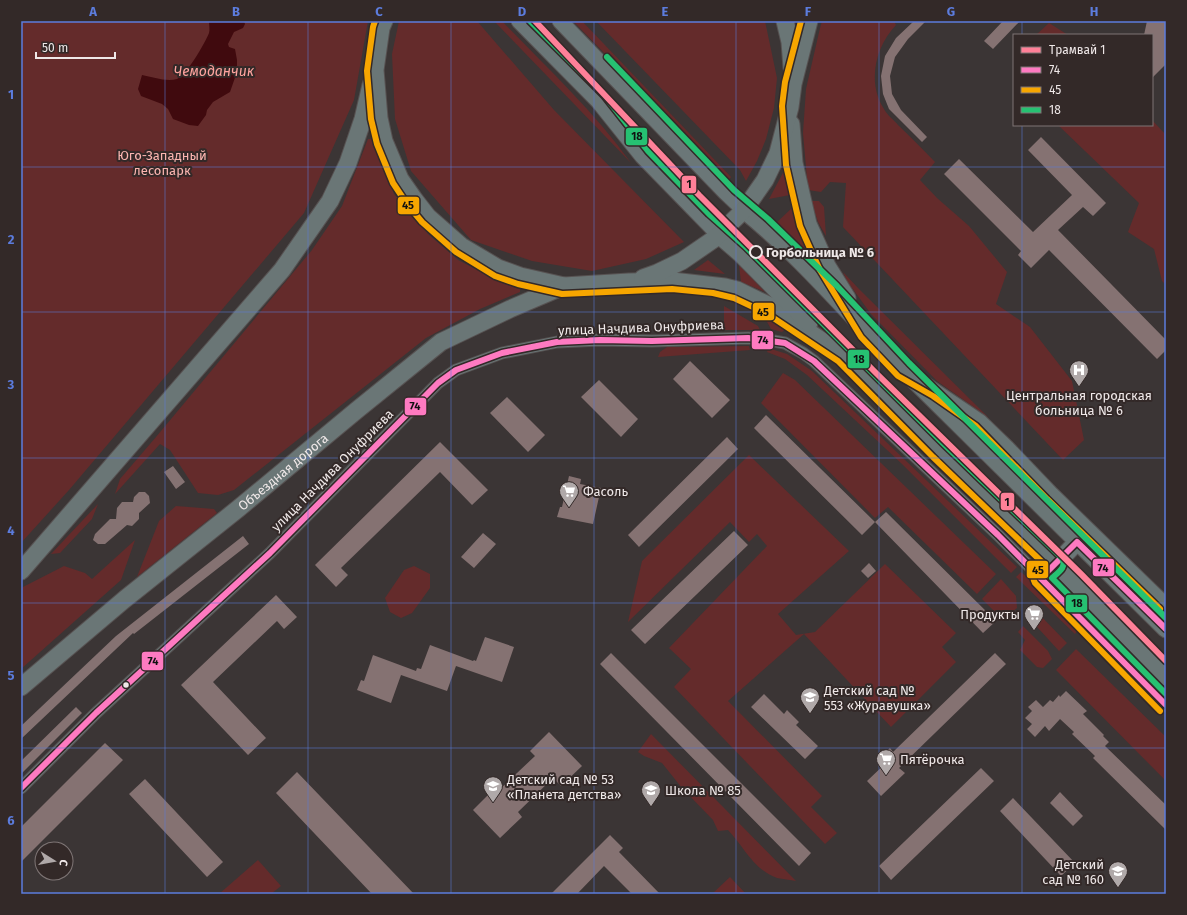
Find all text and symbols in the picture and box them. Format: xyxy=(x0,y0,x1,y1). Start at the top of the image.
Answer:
text: A xyxy=(88,4,97,19)
text: B xyxy=(232,4,240,19)
text: C xyxy=(375,4,383,19)
text: D xyxy=(518,4,527,19)
text: E xyxy=(662,4,669,19)
text: F xyxy=(805,4,812,19)
text: G xyxy=(947,4,955,19)
text: H xyxy=(1090,4,1098,19)
scale bar xyxy=(36,34,115,60)
legend xyxy=(1013,34,1153,126)
text: 50 m xyxy=(42,41,68,55)
text: Трамвай 1 xyxy=(1049,43,1106,57)
water label: Чемоданчик xyxy=(174,63,255,80)
text: 74 xyxy=(1049,63,1061,77)
text: 45 xyxy=(1049,83,1061,97)
text: 1 xyxy=(8,87,14,102)
text: 18 xyxy=(1049,103,1061,117)
line badge: 18 xyxy=(625,127,648,146)
text: 18 xyxy=(631,130,643,143)
park label: Юго-Западный лесопарк xyxy=(117,148,207,178)
line badge: 1 xyxy=(681,175,697,194)
text: 1 xyxy=(686,178,692,191)
line badge: 45 xyxy=(397,196,420,215)
text: 45 xyxy=(402,199,414,212)
text: 2 xyxy=(8,232,15,247)
marker: Горбольница № 6 xyxy=(749,245,763,259)
place label: Горбольница № 6 xyxy=(766,245,874,260)
line badge: 45 xyxy=(752,302,775,321)
text: 45 xyxy=(757,306,769,319)
street label: улица Начдива Онуфриева xyxy=(558,317,724,338)
line badge: 74 xyxy=(751,330,774,350)
text: 74 xyxy=(758,334,768,347)
line badge: 18 xyxy=(847,349,870,369)
text: 18 xyxy=(853,353,865,366)
hospital icon: Центральная городская больница № 6 xyxy=(1068,359,1090,387)
text: 3 xyxy=(7,377,15,392)
place label: Центральная городская больница № 6 xyxy=(1006,388,1152,418)
line badge: 74 xyxy=(404,397,427,416)
text: 74 xyxy=(410,400,420,413)
street label: улица Начдива Онуфриева xyxy=(268,406,396,534)
street label: Объездная дорога xyxy=(235,430,331,514)
supermarket icon: Фасоль xyxy=(558,480,580,508)
place label: Фасоль xyxy=(583,484,629,499)
line badge: 1 xyxy=(1000,492,1015,511)
text: 1 xyxy=(1004,496,1010,509)
text: 4 xyxy=(7,523,15,538)
line badge: 74 xyxy=(1092,558,1115,577)
line badge: 45 xyxy=(1026,560,1049,579)
text: 74 xyxy=(1098,562,1108,575)
text: 45 xyxy=(1032,564,1044,577)
line badge: 18 xyxy=(1065,594,1088,613)
text: 18 xyxy=(1071,597,1083,610)
supermarket icon: Продукты xyxy=(1023,603,1045,631)
place label: Продукты xyxy=(960,607,1020,622)
line badge: 74 xyxy=(141,651,164,671)
text: 74 xyxy=(148,655,158,668)
text: 5 xyxy=(8,668,15,683)
unlabelled marker xyxy=(121,680,131,690)
place label: Детский сад № 553 «Журавушка» xyxy=(823,683,931,713)
school or university icon: Детский сад № 553 «Журавушка» xyxy=(799,686,821,714)
supermarket icon: Пятёрочка xyxy=(875,748,897,776)
place label: Пятёрочка xyxy=(900,752,965,767)
place label: Детский сад № 53 «Планета детства» xyxy=(506,772,621,802)
school or university icon: Детский сад № 53 «Планета детства» xyxy=(482,775,504,803)
school or university icon: Школа № 85 xyxy=(640,779,662,807)
place label: Школа № 85 xyxy=(665,783,741,798)
text: 6 xyxy=(7,813,15,828)
north arrow xyxy=(34,841,74,881)
place label: Детский сад № 160 xyxy=(1042,857,1104,887)
text: С xyxy=(56,858,70,868)
school or university icon: Детский сад № 160 xyxy=(1107,860,1129,888)

